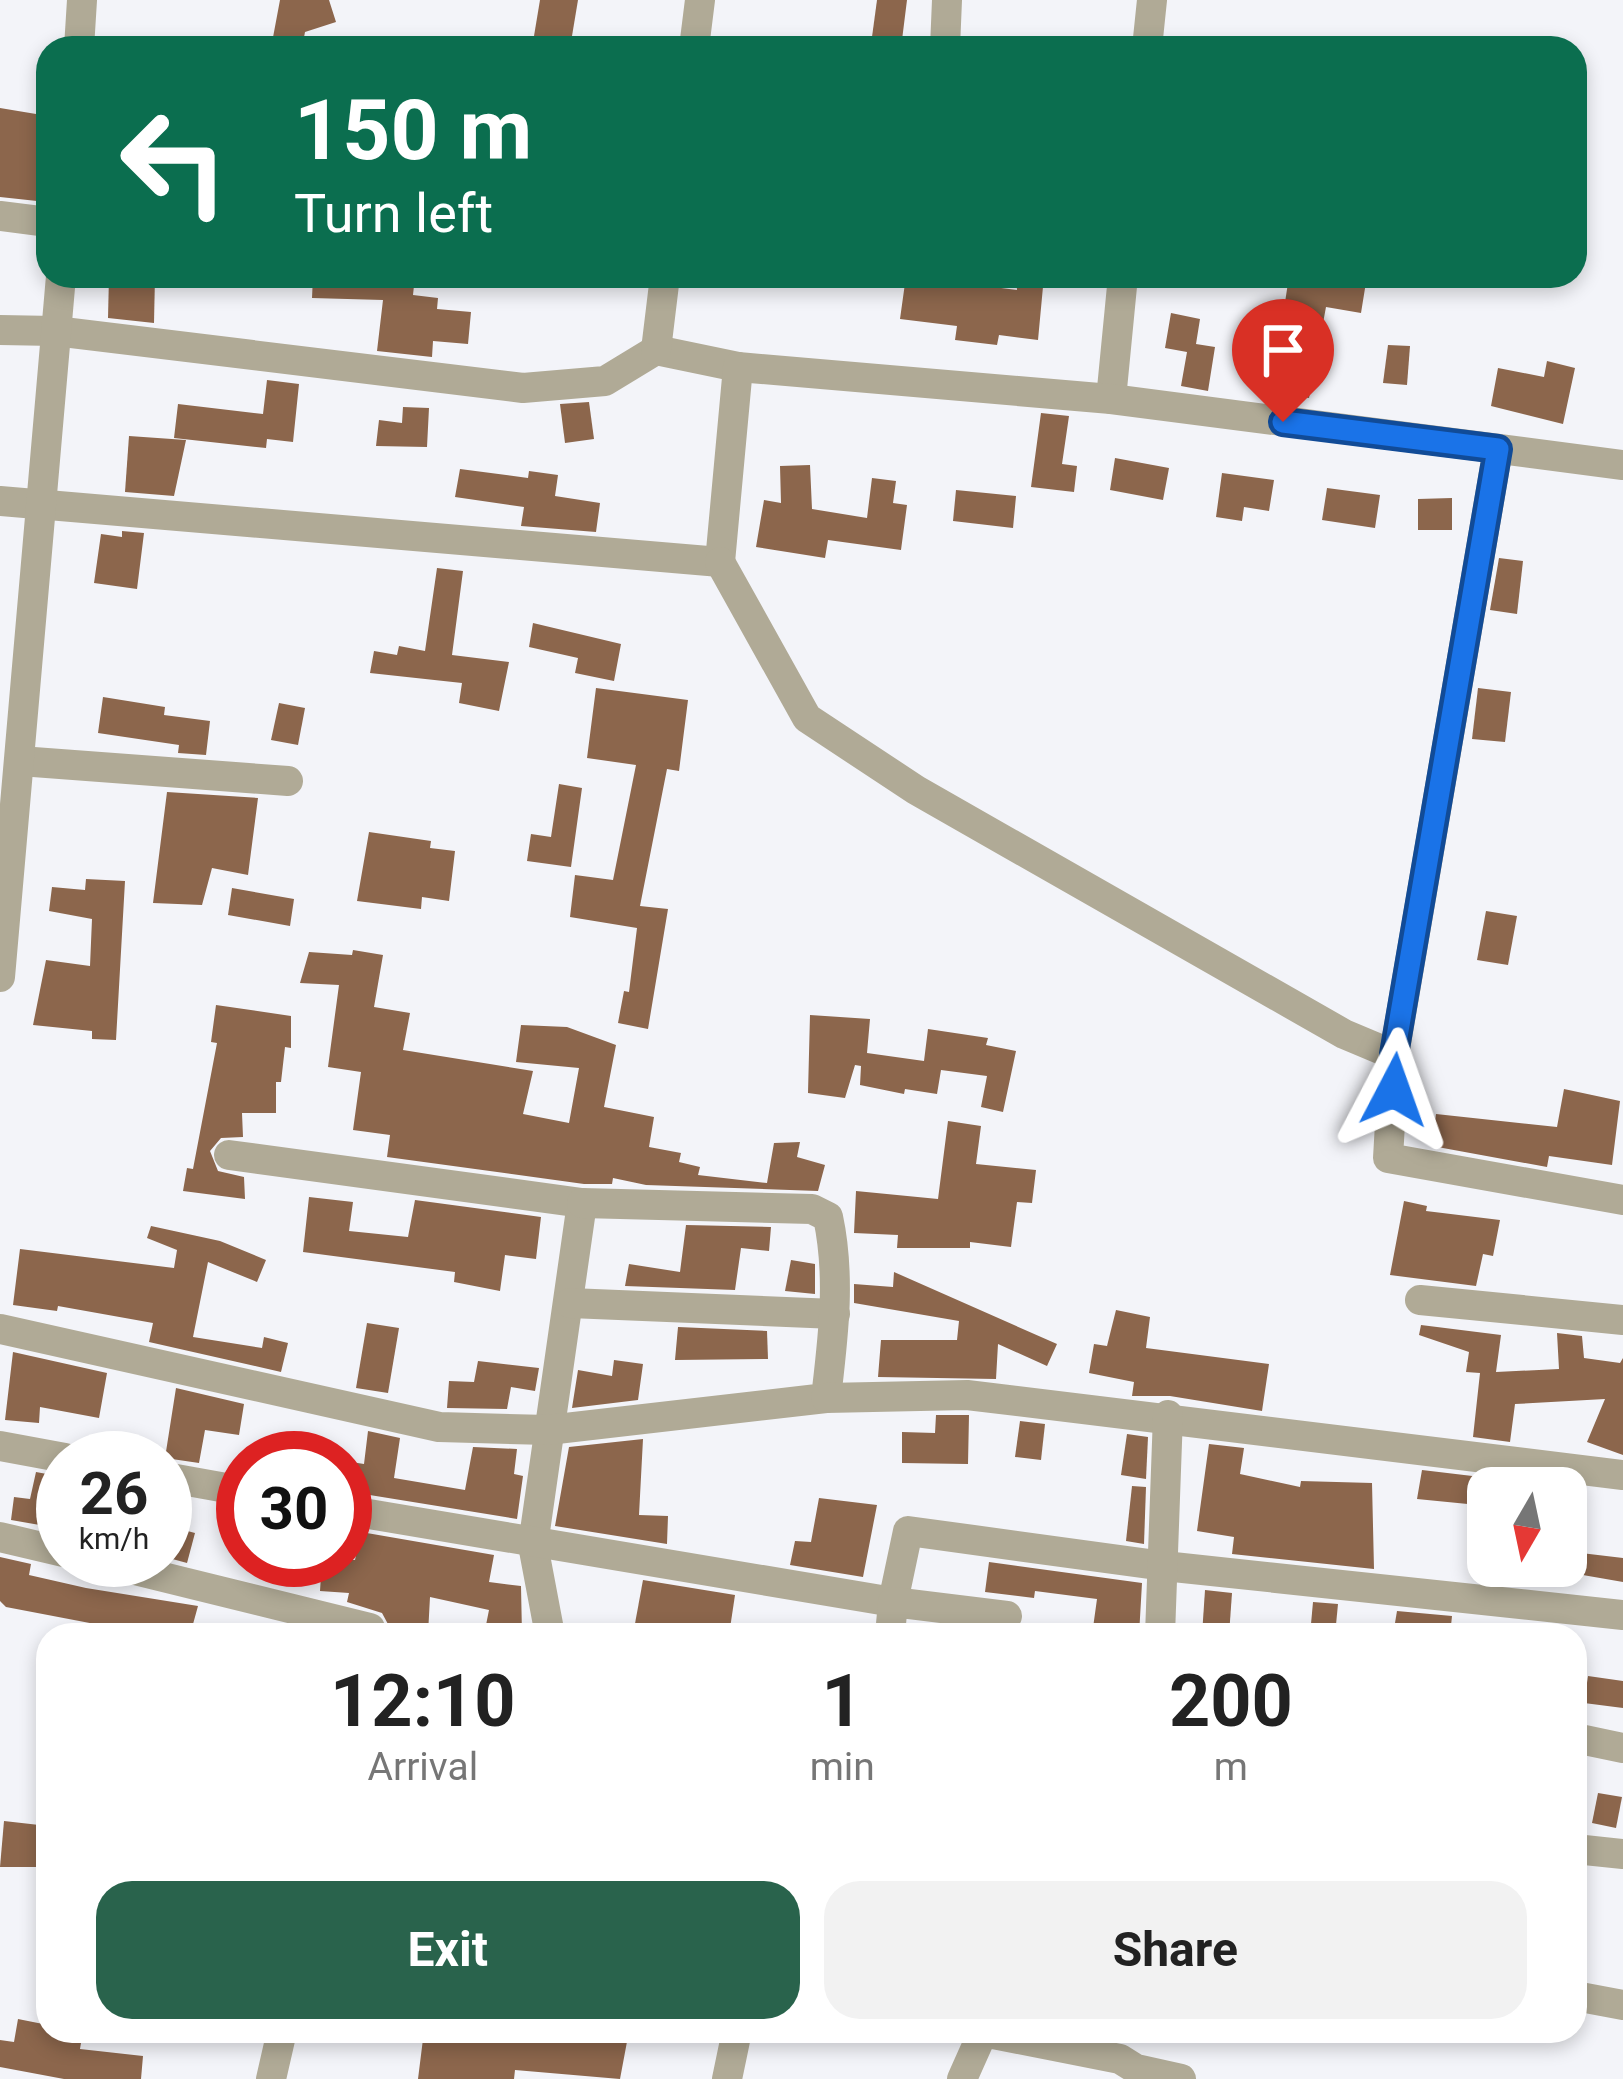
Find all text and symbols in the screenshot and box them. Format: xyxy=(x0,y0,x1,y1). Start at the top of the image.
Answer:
text: 150 m xyxy=(294,81,532,180)
icon: left xyxy=(96,84,252,240)
text: Turn left xyxy=(294,182,493,245)
pin xyxy=(1232,299,1334,422)
icon: arrive xyxy=(1250,317,1316,383)
position arrow xyxy=(1331,1027,1457,1153)
speed limit sign: 30 xyxy=(216,1431,372,1587)
text: 26 xyxy=(80,1458,148,1529)
north arrow xyxy=(1467,1467,1587,1587)
map controls xyxy=(1467,1467,1587,1587)
text: km/h xyxy=(79,1521,149,1556)
text: 12:10 xyxy=(330,1659,516,1744)
text: 1 xyxy=(822,1659,863,1744)
text: 200 xyxy=(1169,1659,1293,1744)
text: Arrival xyxy=(367,1744,478,1790)
text: min xyxy=(810,1744,875,1790)
text: m xyxy=(1214,1744,1248,1790)
button: Exit xyxy=(96,1881,800,2019)
button: Share xyxy=(824,1881,1527,2019)

